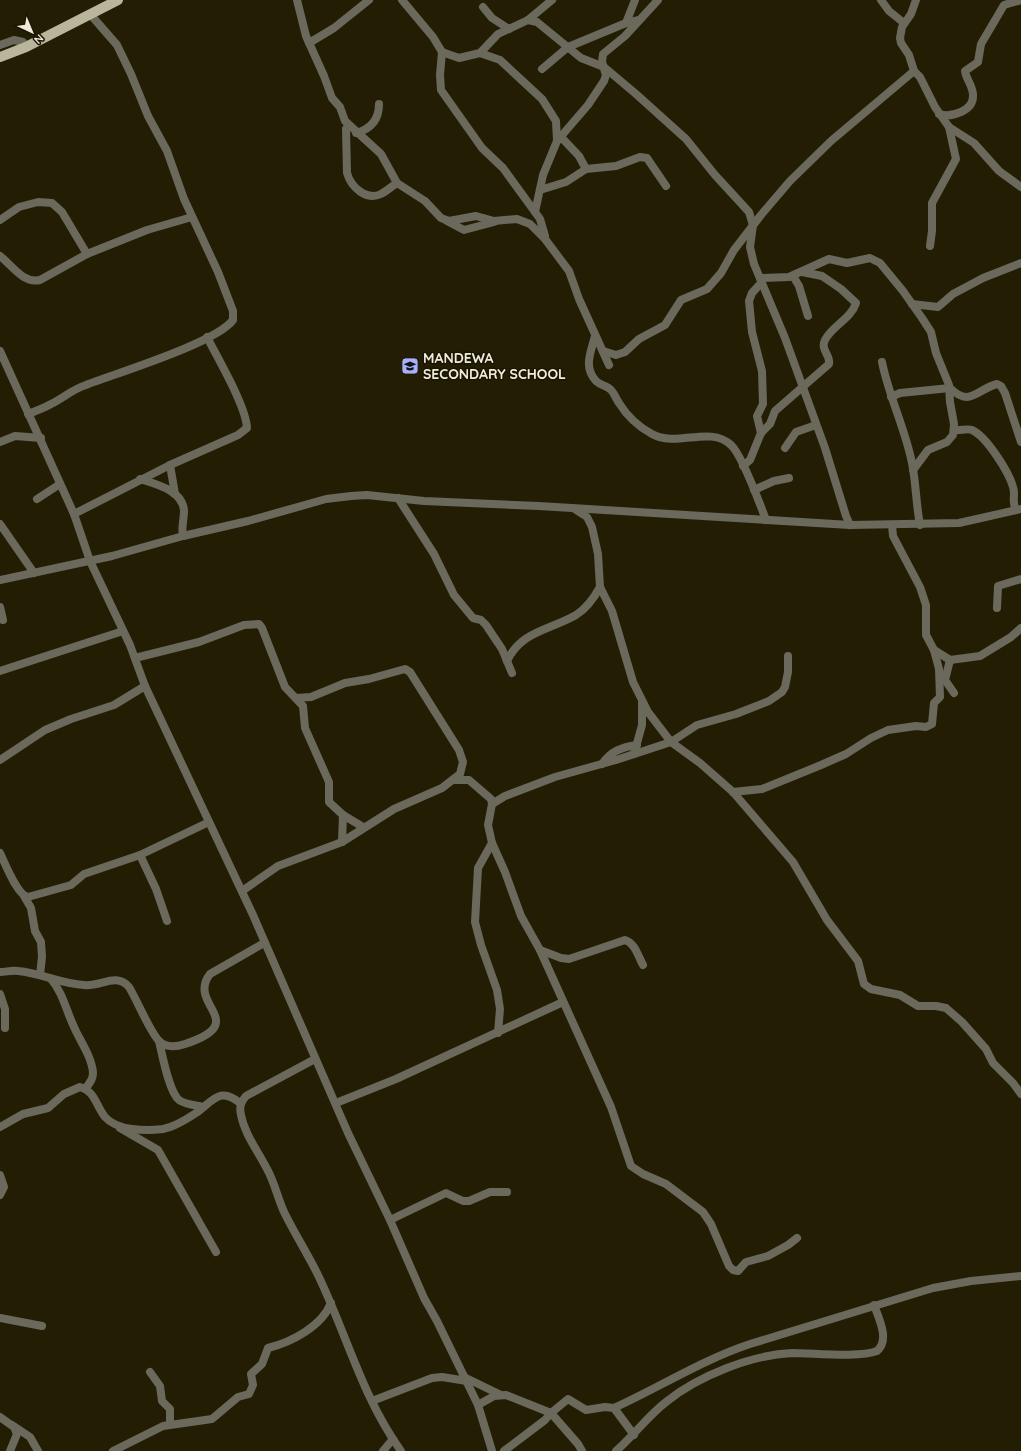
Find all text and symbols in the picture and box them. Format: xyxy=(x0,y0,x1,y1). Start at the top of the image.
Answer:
north arrow xyxy=(12,12,52,52)
text: N xyxy=(31,31,47,47)
place label: MANDEWA SECONDARY SCHOOL xyxy=(423,349,566,383)
school or university icon: MANDEWA SECONDARY SCHOOL xyxy=(400,356,420,376)

